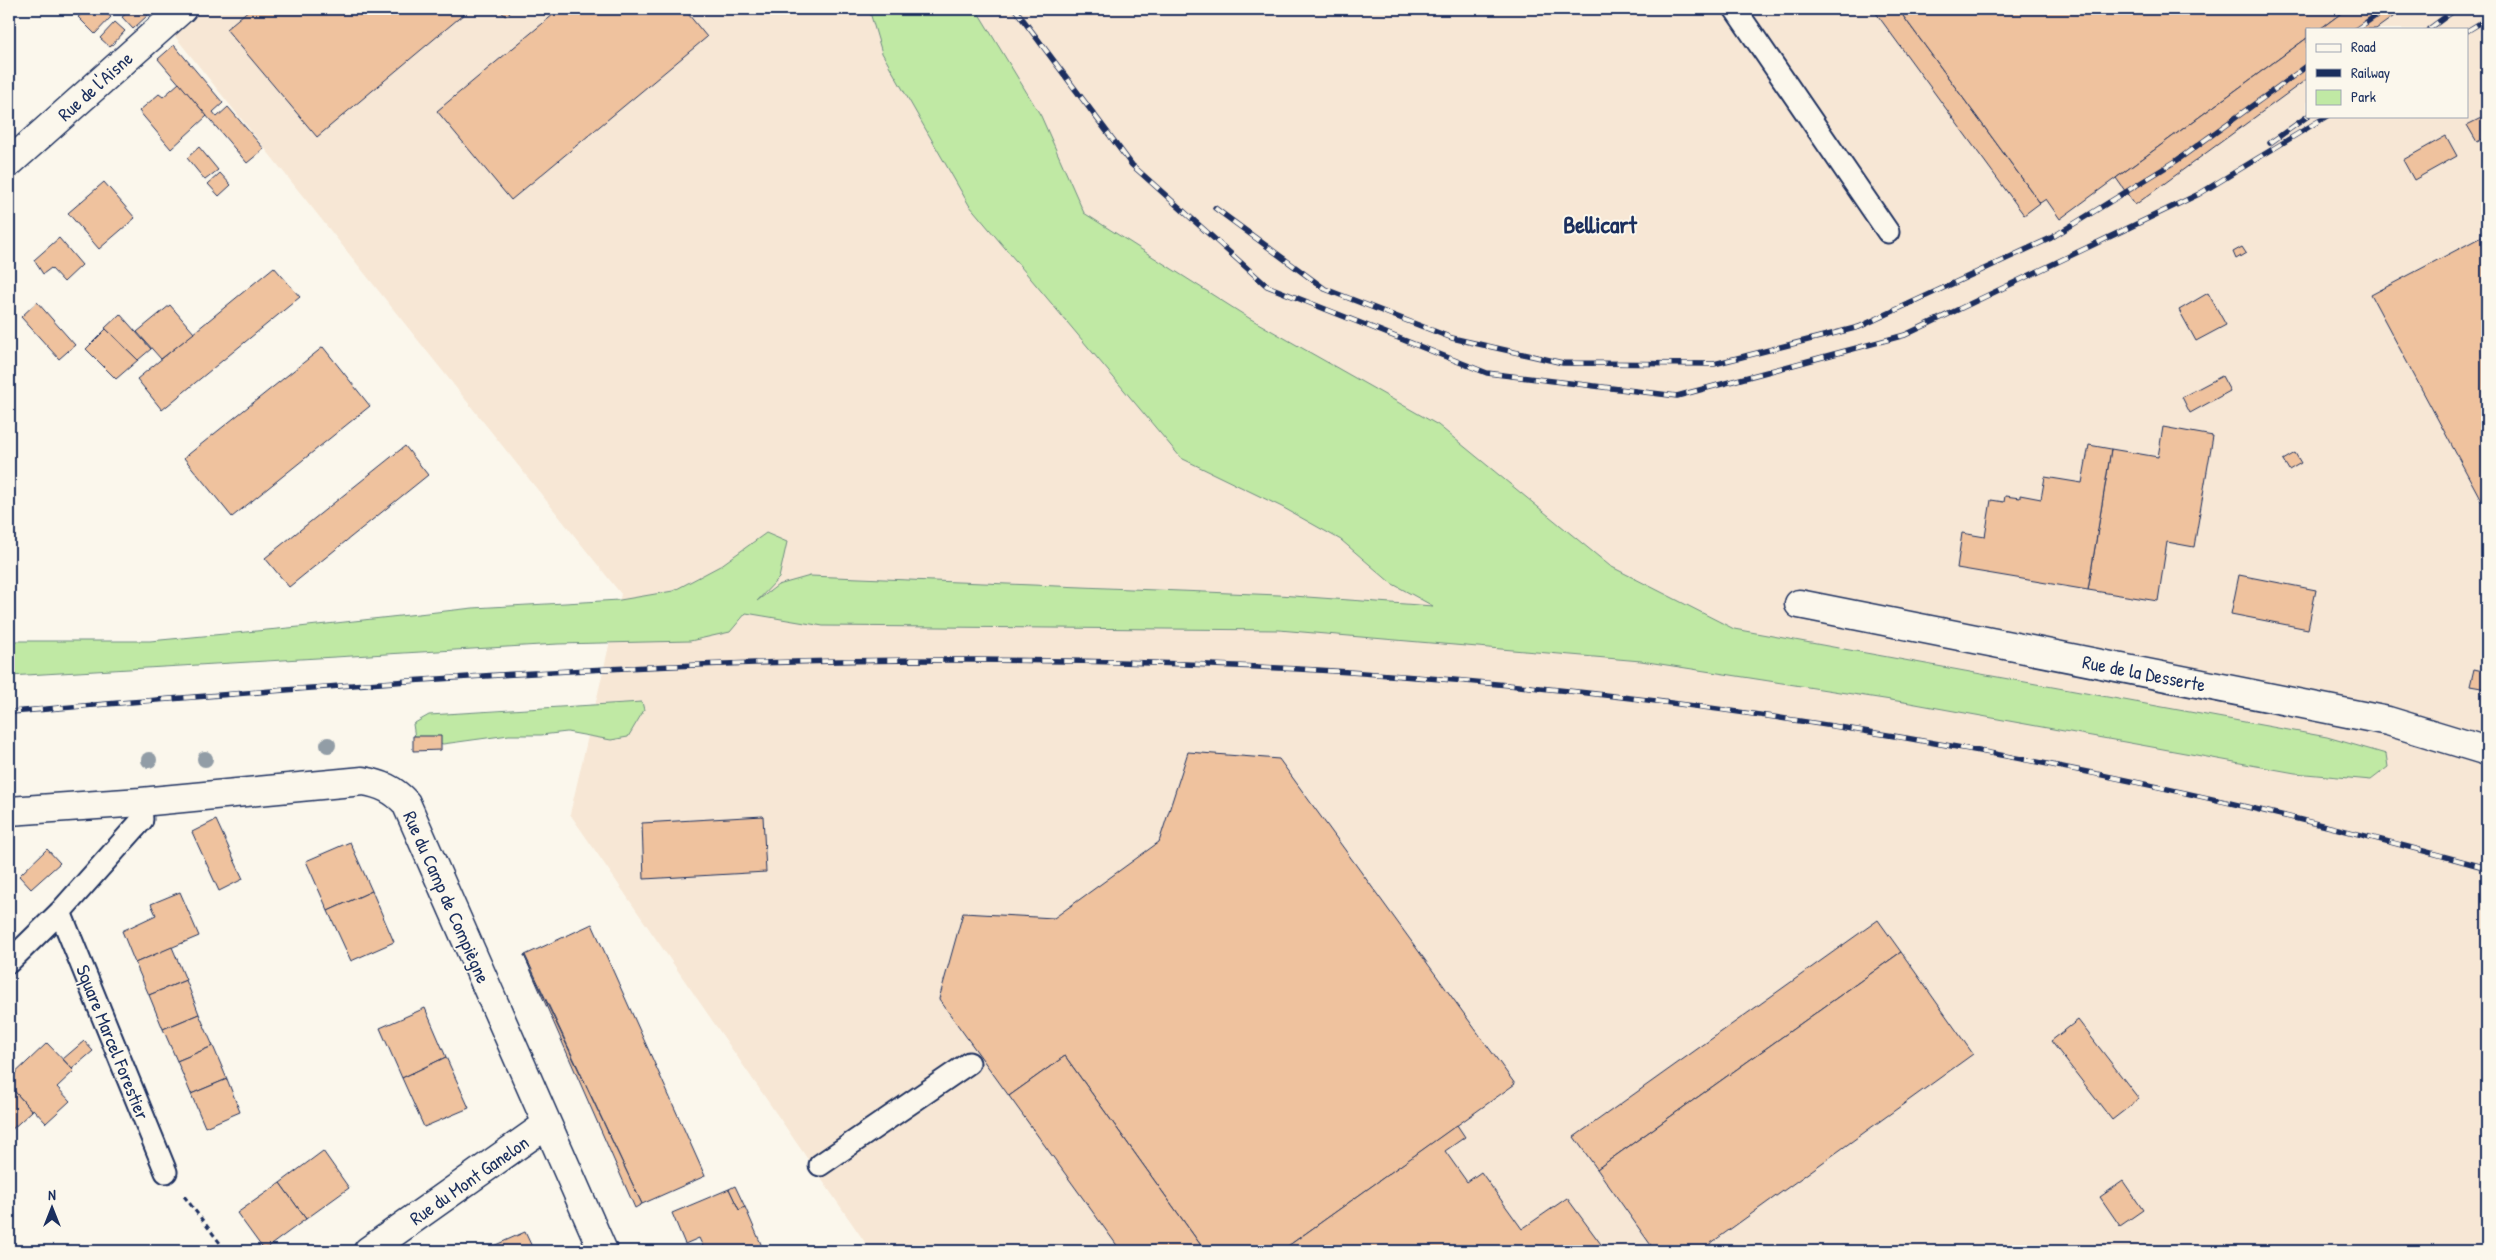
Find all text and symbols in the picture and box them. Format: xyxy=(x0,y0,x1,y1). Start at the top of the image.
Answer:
legend xyxy=(2306,28,2468,118)
text: Road xyxy=(2351,36,2376,57)
street label: Rue de l'Aisne xyxy=(52,45,138,127)
text: Railway xyxy=(2351,62,2390,83)
text: Park xyxy=(2351,86,2376,107)
district label: Bellicart xyxy=(1563,208,1638,240)
street label: Rue de la Desserte xyxy=(2080,648,2208,698)
street label: Rue du Camp de Compiègne xyxy=(397,807,497,988)
street label: Square Marcel Forestier xyxy=(70,961,156,1124)
street label: Rue du Mont Ganelon xyxy=(404,1129,534,1231)
north arrow xyxy=(28,1182,78,1232)
text: N xyxy=(48,1185,56,1204)

